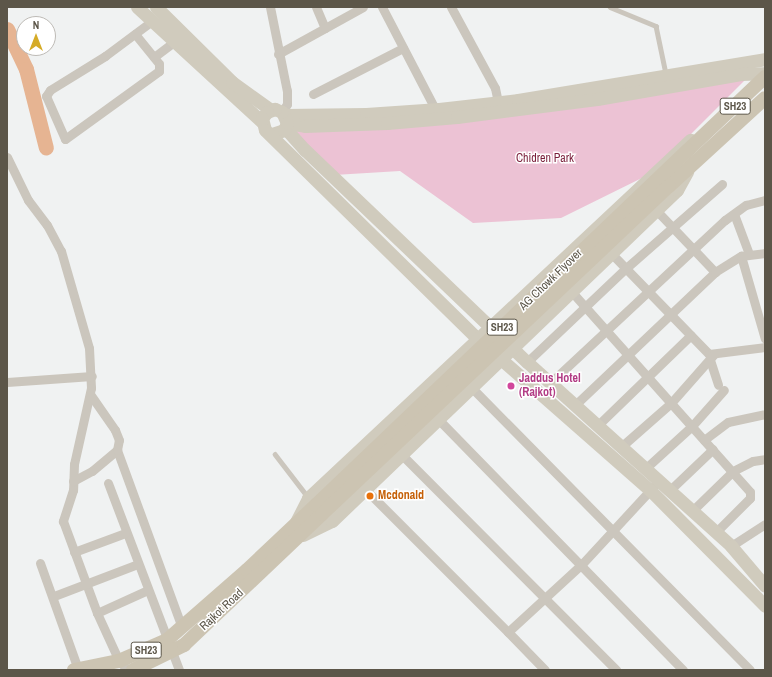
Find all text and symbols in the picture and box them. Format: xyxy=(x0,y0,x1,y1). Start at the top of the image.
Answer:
north arrow xyxy=(16,16,56,56)
text: N xyxy=(33,18,39,32)
road number: SH23 xyxy=(719,97,751,115)
park label: Chidren Park xyxy=(516,152,574,166)
street label: AG Chowk Flyover xyxy=(516,246,586,314)
road number: SH23 xyxy=(486,318,518,336)
place label: Jaddus Hotel (Rajkot) xyxy=(519,372,581,400)
marker: Jaddus Hotel (Rajkot) xyxy=(506,381,516,391)
place label: Mcdonald xyxy=(378,489,424,503)
marker: Mcdonald xyxy=(365,491,375,501)
street label: Rajkot Road xyxy=(197,586,247,634)
road number: SH23 xyxy=(130,641,162,659)

